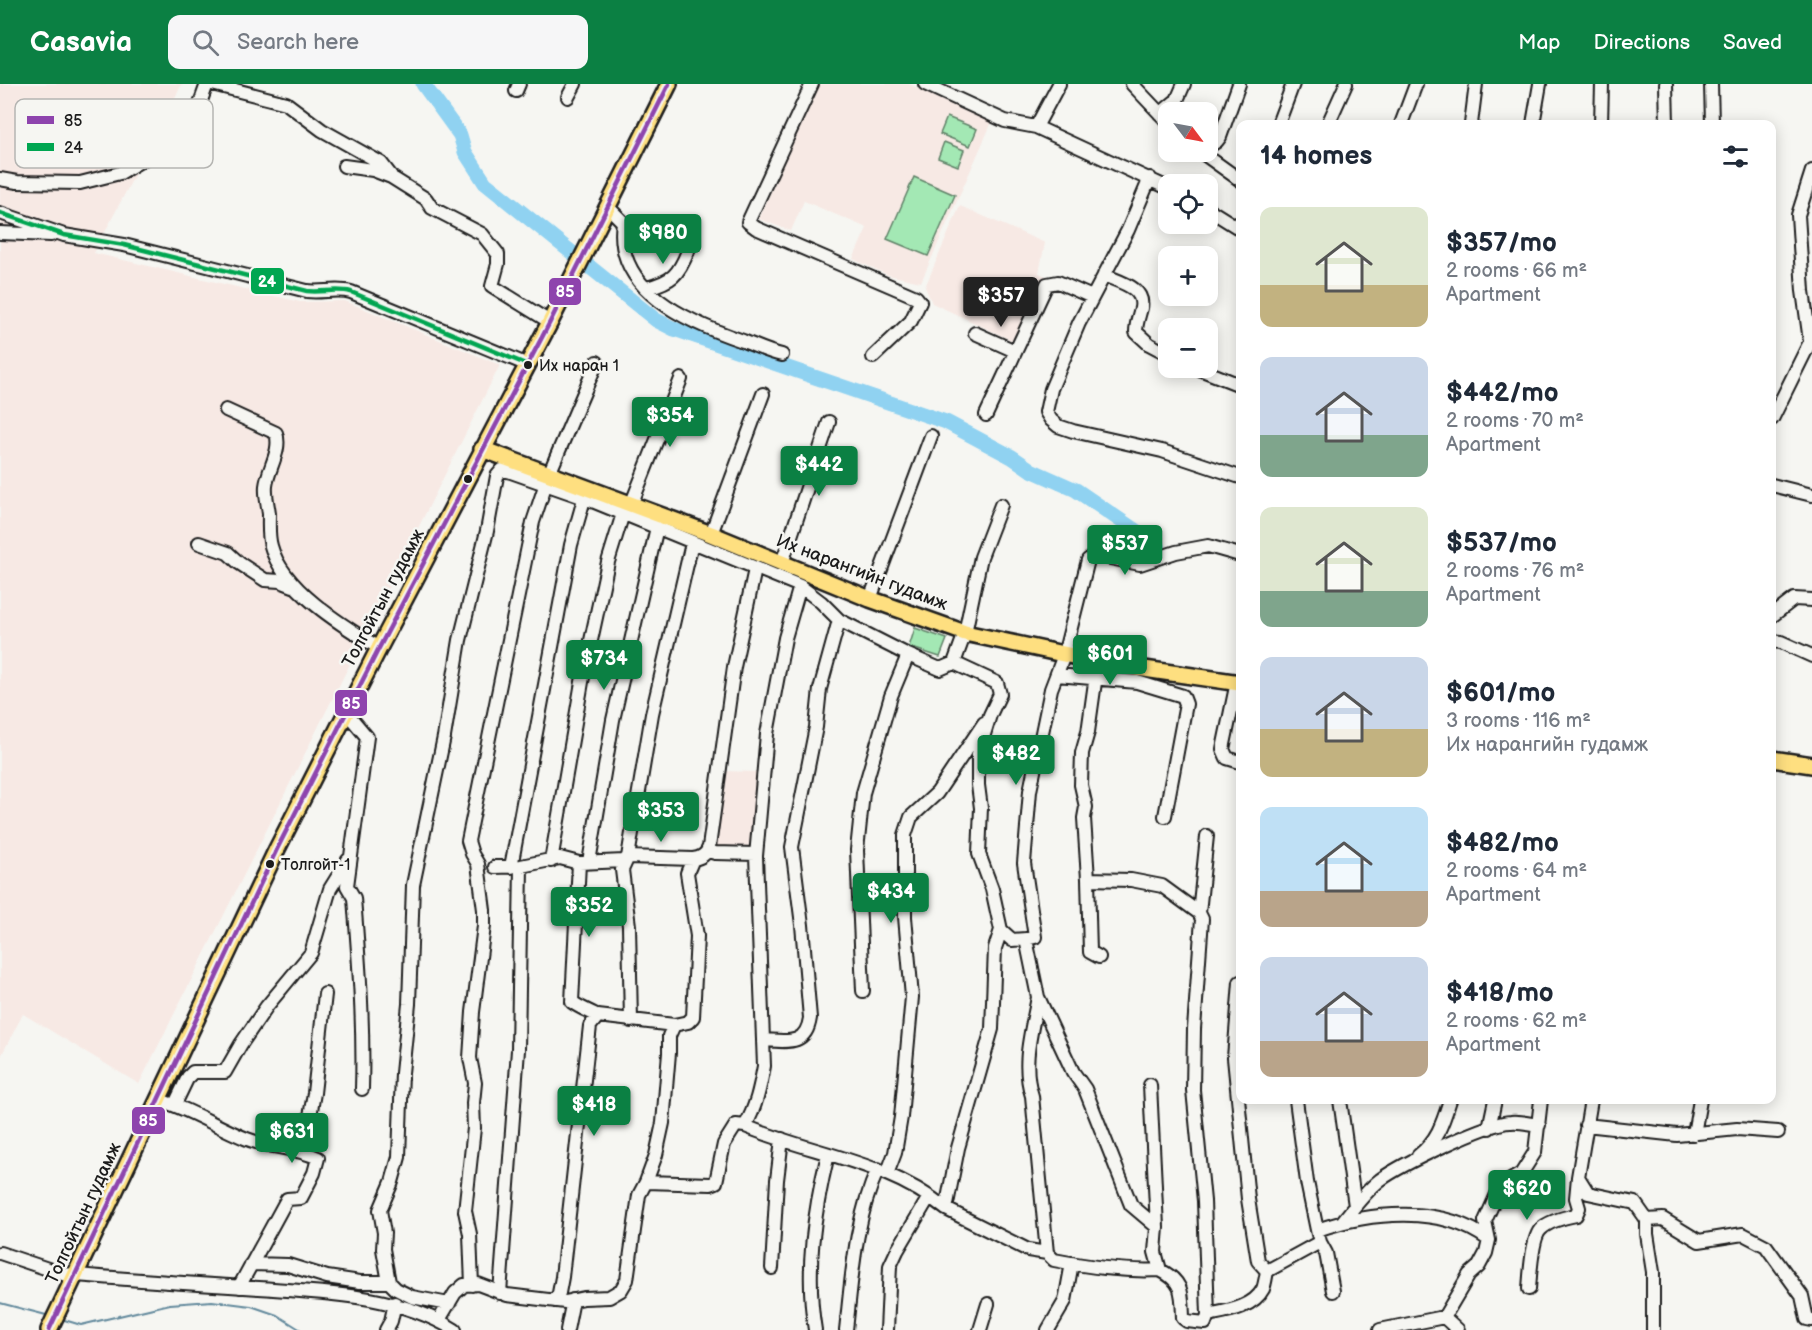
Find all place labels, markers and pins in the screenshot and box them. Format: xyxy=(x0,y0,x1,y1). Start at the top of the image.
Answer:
pin: $980 xyxy=(627,214,699,265)
pin: $357 xyxy=(965,277,1037,328)
place label: Их наран 1 xyxy=(539,357,619,376)
marker: Их наран 1 xyxy=(522,359,534,371)
pin: $354 xyxy=(634,397,706,448)
pin: $442 xyxy=(783,446,855,497)
unlabelled marker xyxy=(462,473,474,485)
pin: $537 xyxy=(1089,525,1161,576)
pin: $601 xyxy=(1074,635,1146,686)
pin: $734 xyxy=(568,640,640,691)
pin: $482 xyxy=(980,735,1052,786)
pin: $353 xyxy=(625,792,697,843)
place label: Толгойт-1 xyxy=(281,856,350,875)
marker: Толгойт-1 xyxy=(264,858,276,870)
pin: $434 xyxy=(855,873,927,924)
pin: $352 xyxy=(553,887,625,938)
pin: $418 xyxy=(558,1086,630,1137)
pin: $631 xyxy=(256,1113,328,1164)
pin: $620 xyxy=(1491,1170,1563,1221)

